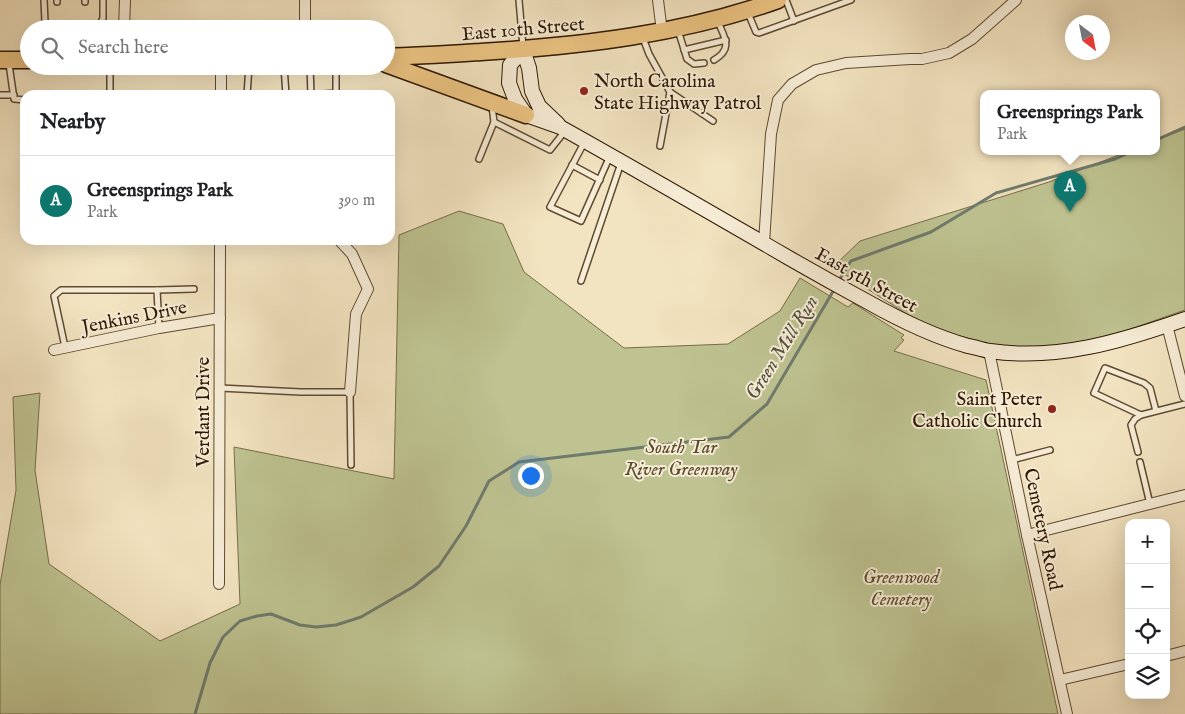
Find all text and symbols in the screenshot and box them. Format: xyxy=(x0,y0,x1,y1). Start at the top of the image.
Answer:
street label: East 10th Street xyxy=(461,13,586,47)
north arrow xyxy=(1065,15,1110,60)
search box xyxy=(20,20,395,75)
icon: search xyxy=(38,34,66,62)
text: Search here xyxy=(78,36,169,60)
place label: North Carolina State Highway Patrol xyxy=(594,70,762,116)
marker: North Carolina State Highway Patrol xyxy=(578,85,590,97)
popup xyxy=(980,90,1160,155)
text: Greensprings Park xyxy=(997,101,1143,125)
text: Nearby xyxy=(40,109,105,136)
text: Park xyxy=(997,125,1027,145)
pin: A xyxy=(1054,171,1086,212)
text: Greensprings Park xyxy=(87,179,233,203)
text: A xyxy=(51,191,61,211)
text: 390 m xyxy=(338,191,375,211)
text: Park xyxy=(87,203,117,223)
street label: East 5th Street xyxy=(811,243,922,319)
water label: Green Mill Run xyxy=(740,291,824,405)
street label: Jenkins Drive xyxy=(78,296,189,340)
street label: Verdant Drive xyxy=(192,356,216,468)
place label: Saint Peter Catholic Church xyxy=(912,388,1042,434)
marker: Saint Peter Catholic Church xyxy=(1046,403,1058,415)
park label: South Tar River Greenway xyxy=(625,436,738,482)
your location xyxy=(518,463,544,489)
street label: Cemetery Road xyxy=(1017,466,1067,594)
map controls xyxy=(1125,519,1170,699)
button: + xyxy=(1125,519,1170,564)
button: − xyxy=(1125,564,1170,609)
park label: Greenwood Cemetery xyxy=(863,566,940,612)
button: locate xyxy=(1125,609,1170,654)
button: layers xyxy=(1125,654,1170,699)

